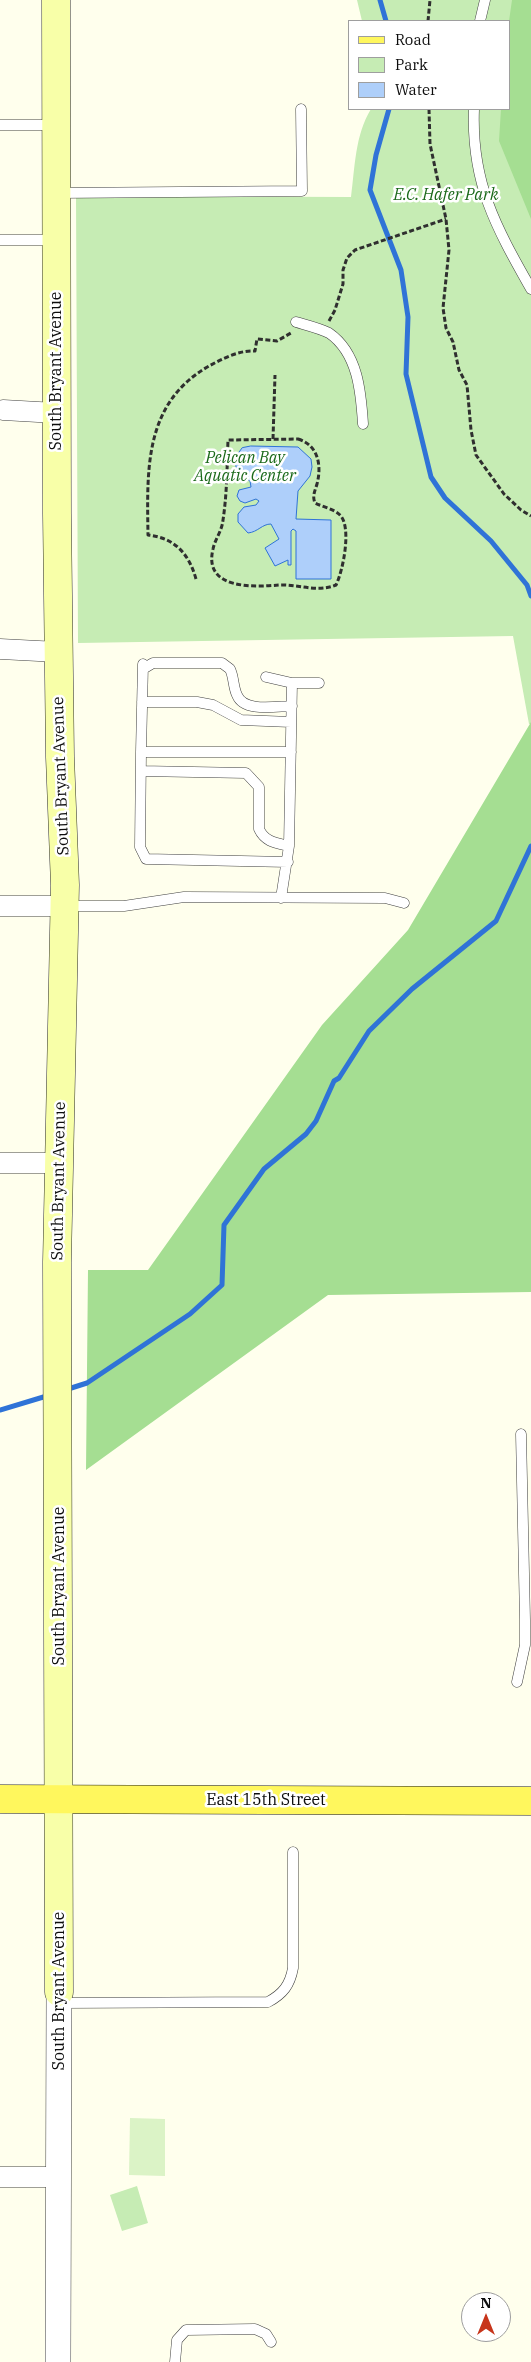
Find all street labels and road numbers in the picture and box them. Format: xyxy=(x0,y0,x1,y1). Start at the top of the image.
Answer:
street label: South Bryant Avenue xyxy=(46,292,66,450)
street label: South Bryant Avenue xyxy=(49,696,73,856)
street label: South Bryant Avenue xyxy=(48,1101,70,1261)
street label: South Bryant Avenue xyxy=(49,1507,69,1665)
street label: East 15th Street xyxy=(206,1790,326,1810)
street label: South Bryant Avenue xyxy=(49,1912,69,2070)

